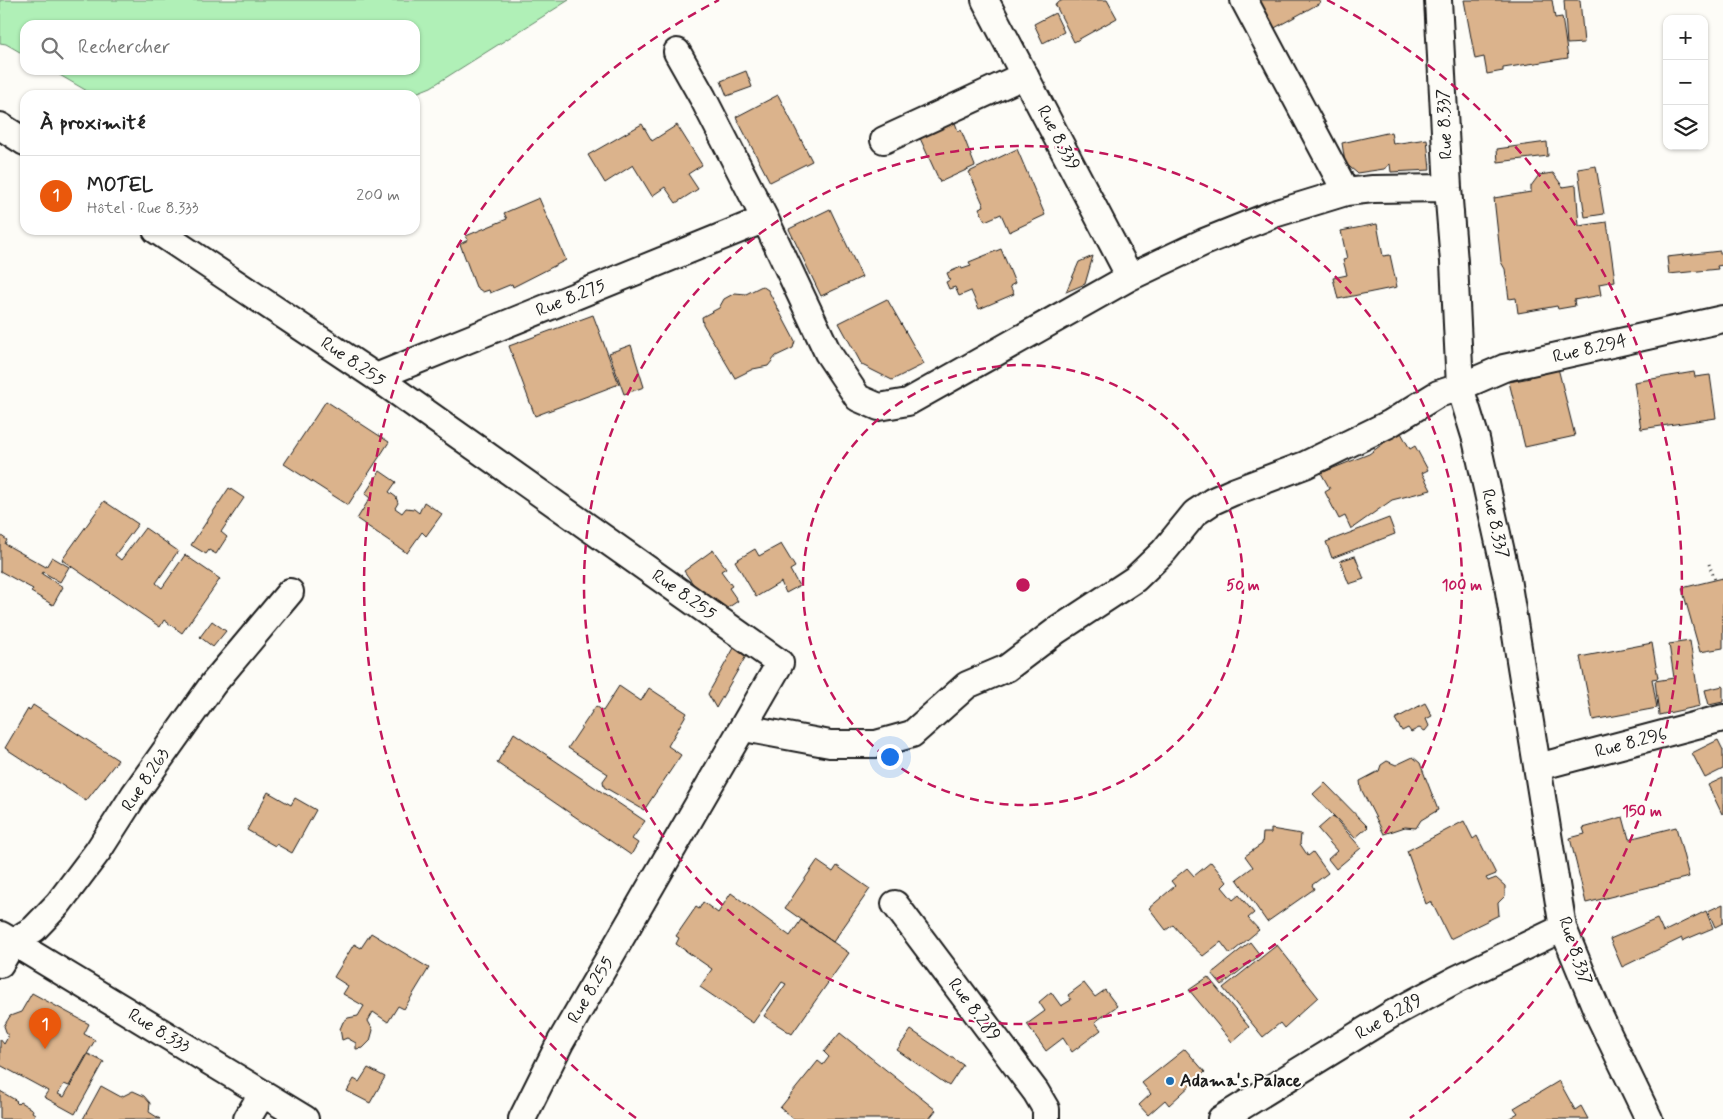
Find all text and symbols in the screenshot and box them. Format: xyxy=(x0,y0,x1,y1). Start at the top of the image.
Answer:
map controls xyxy=(1663,15,1708,150)
button: + xyxy=(1663,15,1708,60)
search box xyxy=(20,20,420,75)
icon: search xyxy=(38,34,66,62)
text: Rechercher xyxy=(78,35,170,60)
button: − xyxy=(1663,60,1708,105)
street label: Rue 8.337 xyxy=(1431,88,1459,160)
street label: Rue 8.339 xyxy=(1031,101,1085,175)
button: layers xyxy=(1663,105,1708,150)
text: À proximité xyxy=(40,109,146,137)
text: MOTEL xyxy=(87,173,153,198)
text: 1 xyxy=(52,185,60,206)
text: 200 m xyxy=(356,185,400,206)
text: Hôtel · Rue 8.333 xyxy=(87,198,198,219)
street label: Rue 8.275 xyxy=(532,273,610,323)
street label: Rue 8.294 xyxy=(1550,329,1630,369)
street label: Rue 8.255 xyxy=(316,331,390,393)
street label: Rue 8.337 xyxy=(1475,487,1515,561)
street label: Rue 8.255 xyxy=(647,564,721,626)
centre of rings xyxy=(1014,576,1032,594)
text: 50 m xyxy=(1226,576,1260,596)
text: 100 m xyxy=(1442,576,1482,596)
street label: Rue 8.296 xyxy=(1592,722,1670,764)
street label: Rue 8.263 xyxy=(116,744,176,816)
your location xyxy=(877,744,903,770)
text: 150 m xyxy=(1622,802,1662,822)
street label: Rue 8.337 xyxy=(1552,913,1598,989)
street label: Rue 8.255 xyxy=(562,952,620,1028)
street label: Rue 8.289 xyxy=(942,973,1006,1047)
street label: Rue 8.289 xyxy=(1351,988,1427,1046)
street label: Rue 8.333 xyxy=(123,1003,195,1059)
pin: 1 xyxy=(29,1008,61,1049)
place label: Adama's Palace xyxy=(1180,1069,1302,1093)
marker: Adama's Palace xyxy=(1164,1075,1176,1087)

